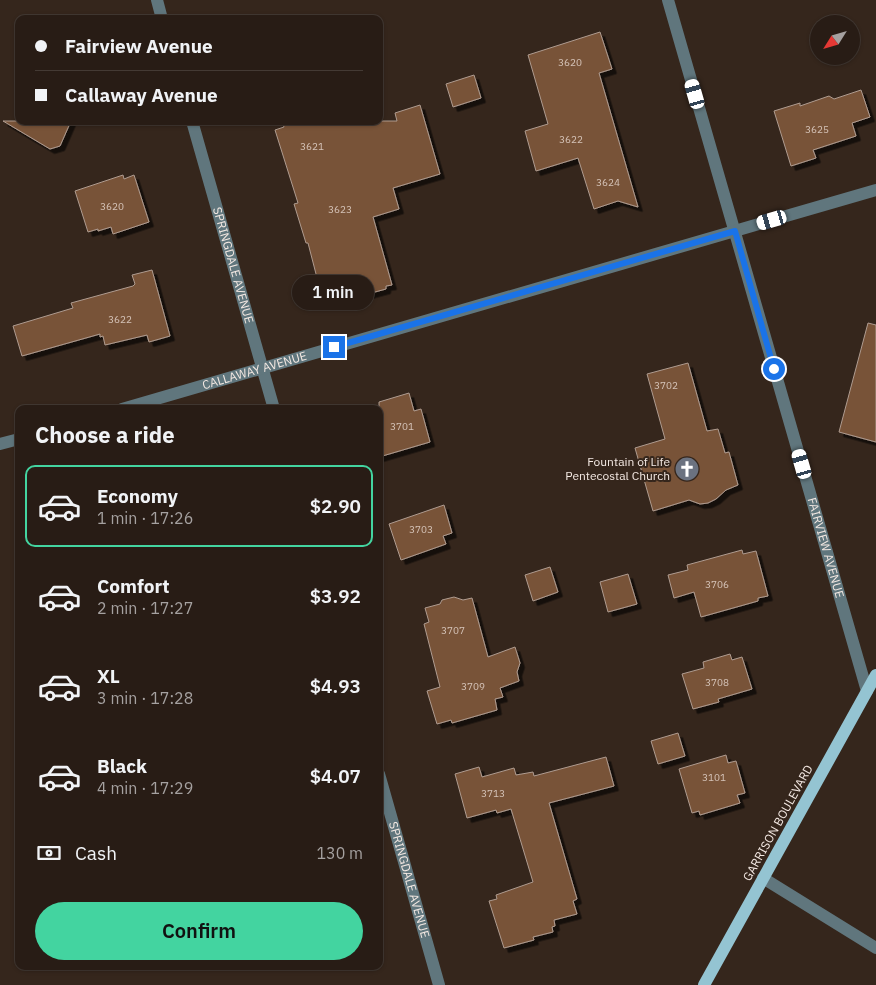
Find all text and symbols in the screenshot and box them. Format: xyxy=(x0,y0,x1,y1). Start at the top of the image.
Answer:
north arrow xyxy=(810,15,860,65)
map controls xyxy=(810,15,860,65)
text: Fairview Avenue xyxy=(65,34,213,58)
house number: 3620 xyxy=(558,56,582,69)
car xyxy=(683,78,706,110)
text: Callaway Avenue xyxy=(65,83,218,107)
house number: 3625 xyxy=(805,123,829,136)
house number: 3622 xyxy=(559,133,583,146)
house number: 3621 xyxy=(300,140,324,153)
house number: 3624 xyxy=(596,176,620,189)
house number: 3620 xyxy=(100,200,124,213)
house number: 3623 xyxy=(328,203,352,216)
street label: SPRINGDALE AVENUE xyxy=(210,205,257,325)
car xyxy=(755,209,788,231)
callout: 1 min xyxy=(293,274,375,310)
text: 1 min xyxy=(312,282,354,302)
house number: 3622 xyxy=(108,313,132,326)
route end xyxy=(323,336,345,358)
street label: CALLAWAY AVENUE xyxy=(200,348,308,392)
route start xyxy=(763,358,785,380)
house number: 3702 xyxy=(654,379,678,392)
text: Choose a ride xyxy=(35,420,175,449)
house number: 3701 xyxy=(390,420,414,433)
car xyxy=(790,448,813,480)
place label: Fountain of Life Pentecostal Church xyxy=(565,454,670,483)
church icon: Fountain of Life Pentecostal Church xyxy=(674,456,700,482)
icon: car xyxy=(37,484,82,529)
text: Economy xyxy=(97,484,178,508)
text: $2.90 xyxy=(310,494,361,518)
street label: FAIRVIEW AVENUE xyxy=(805,496,848,600)
text: 1 min · 17:26 xyxy=(97,508,193,528)
house number: 3703 xyxy=(409,523,433,536)
icon: car xyxy=(37,574,82,619)
text: Comfort xyxy=(97,574,170,598)
house number: 3706 xyxy=(705,578,729,591)
text: $3.92 xyxy=(310,584,361,608)
text: 2 min · 17:27 xyxy=(97,598,193,618)
house number: 3707 xyxy=(441,624,465,637)
icon: car xyxy=(37,664,82,709)
text: XL xyxy=(97,664,120,688)
text: $4.93 xyxy=(310,674,361,698)
house number: 3708 xyxy=(705,676,729,689)
house number: 3709 xyxy=(461,680,485,693)
text: 3 min · 17:28 xyxy=(97,688,193,708)
icon: car xyxy=(37,754,82,799)
text: Black xyxy=(97,754,147,778)
street label: GARRISON BOULEVARD xyxy=(739,762,816,883)
text: $4.07 xyxy=(310,764,361,788)
house number: 3101 xyxy=(702,771,726,784)
text: 4 min · 17:29 xyxy=(97,778,193,798)
house number: 3713 xyxy=(481,787,505,800)
street label: SPRINGDALE AVENUE xyxy=(386,820,433,940)
icon: cash xyxy=(35,839,63,867)
text: Cash xyxy=(75,841,117,865)
text: 130 m xyxy=(316,843,363,863)
button: Confirm xyxy=(35,902,363,960)

